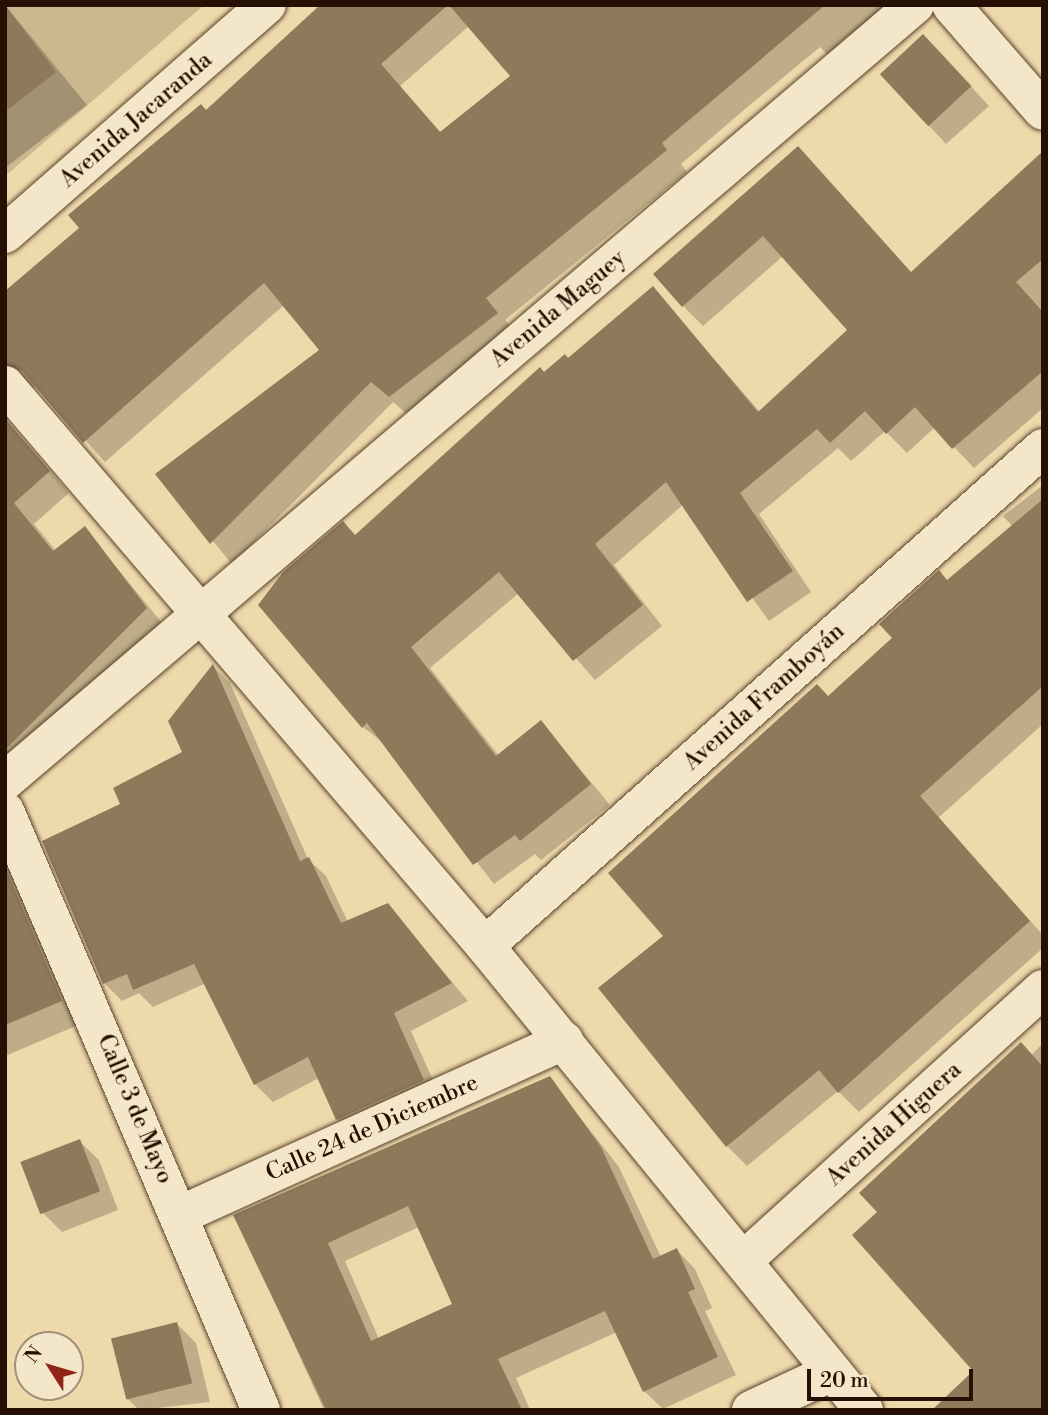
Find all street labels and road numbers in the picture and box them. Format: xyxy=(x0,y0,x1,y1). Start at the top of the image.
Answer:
street label: Avenida Jacaranda xyxy=(54,46,218,194)
street label: Avenida Maguey xyxy=(485,244,631,374)
street label: Avenida Framboyán xyxy=(678,618,850,776)
street label: Calle 3 de Mayo xyxy=(91,1030,179,1188)
street label: Avenida Higuera xyxy=(821,1056,967,1192)
street label: Calle 24 de Diciembre xyxy=(262,1069,482,1187)

